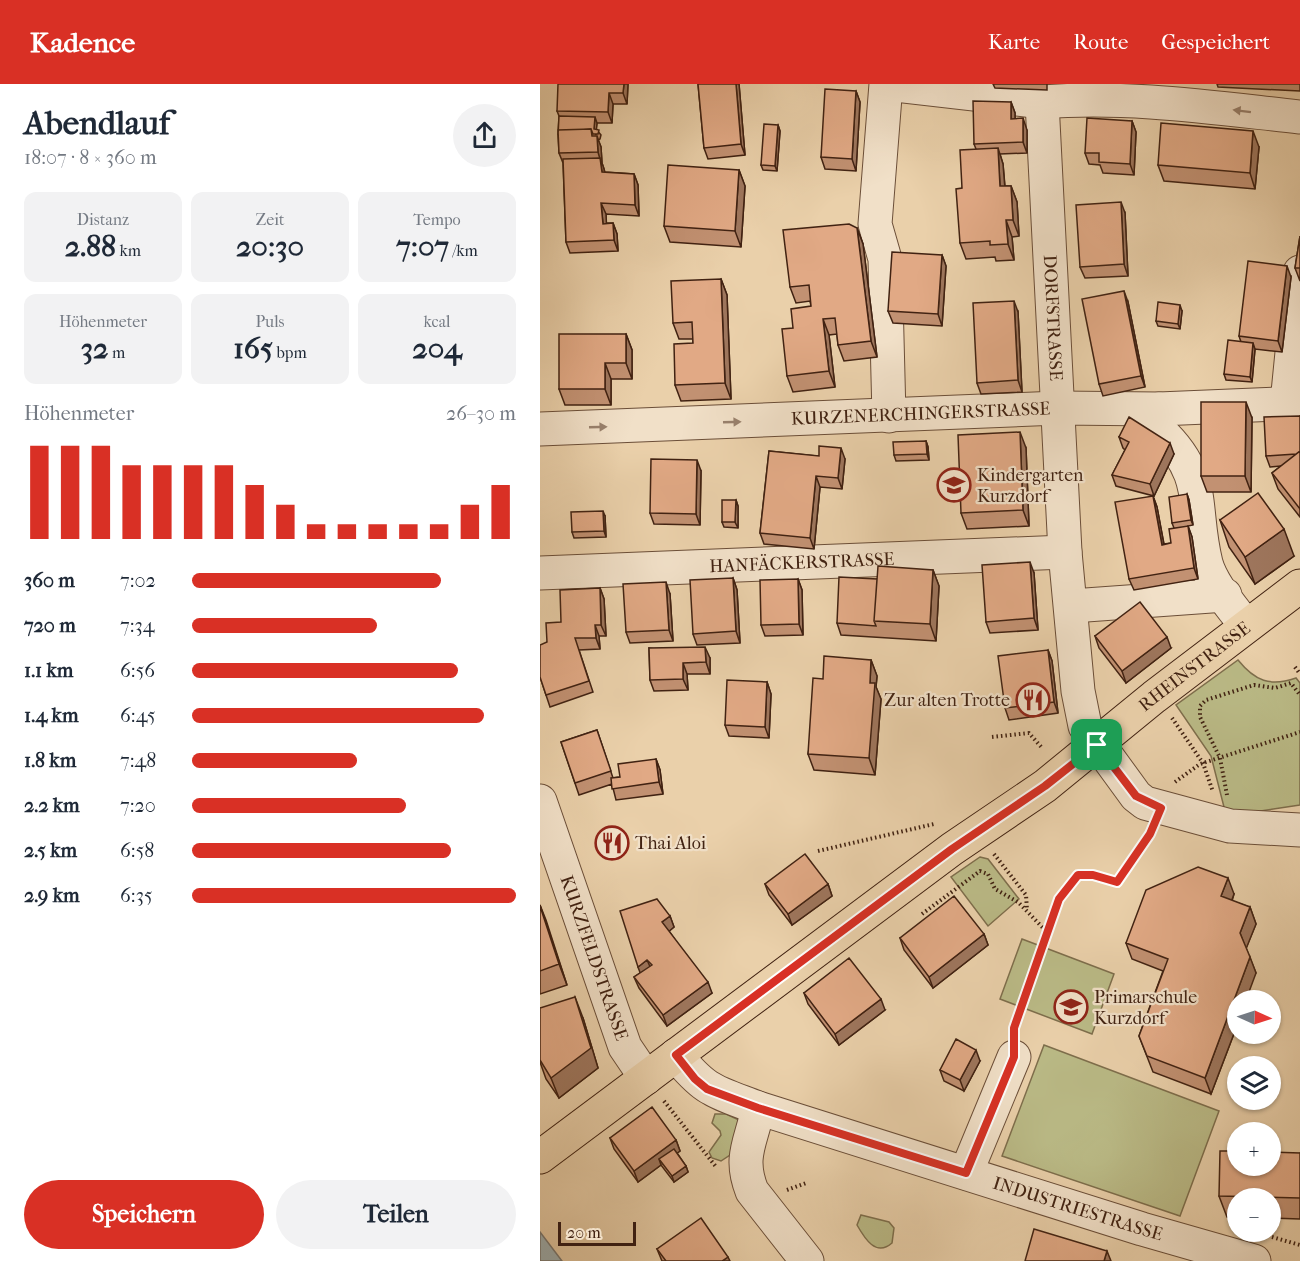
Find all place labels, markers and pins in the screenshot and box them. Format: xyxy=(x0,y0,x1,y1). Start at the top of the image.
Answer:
place label: Kindergarten Kurzdorf xyxy=(977,465,1084,507)
school or university icon: Kindergarten Kurzdorf xyxy=(936,467,972,503)
restaurant icon: Zur alten Trotte xyxy=(1015,682,1051,718)
place label: Zur alten Trotte xyxy=(884,690,1010,711)
pin xyxy=(1071,719,1122,770)
restaurant icon: Thai Aloi xyxy=(594,825,630,861)
place label: Thai Aloi xyxy=(635,833,707,854)
place label: Primarschule Kurzdorf xyxy=(1094,987,1197,1029)
school or university icon: Primarschule Kurzdorf xyxy=(1053,989,1089,1025)

